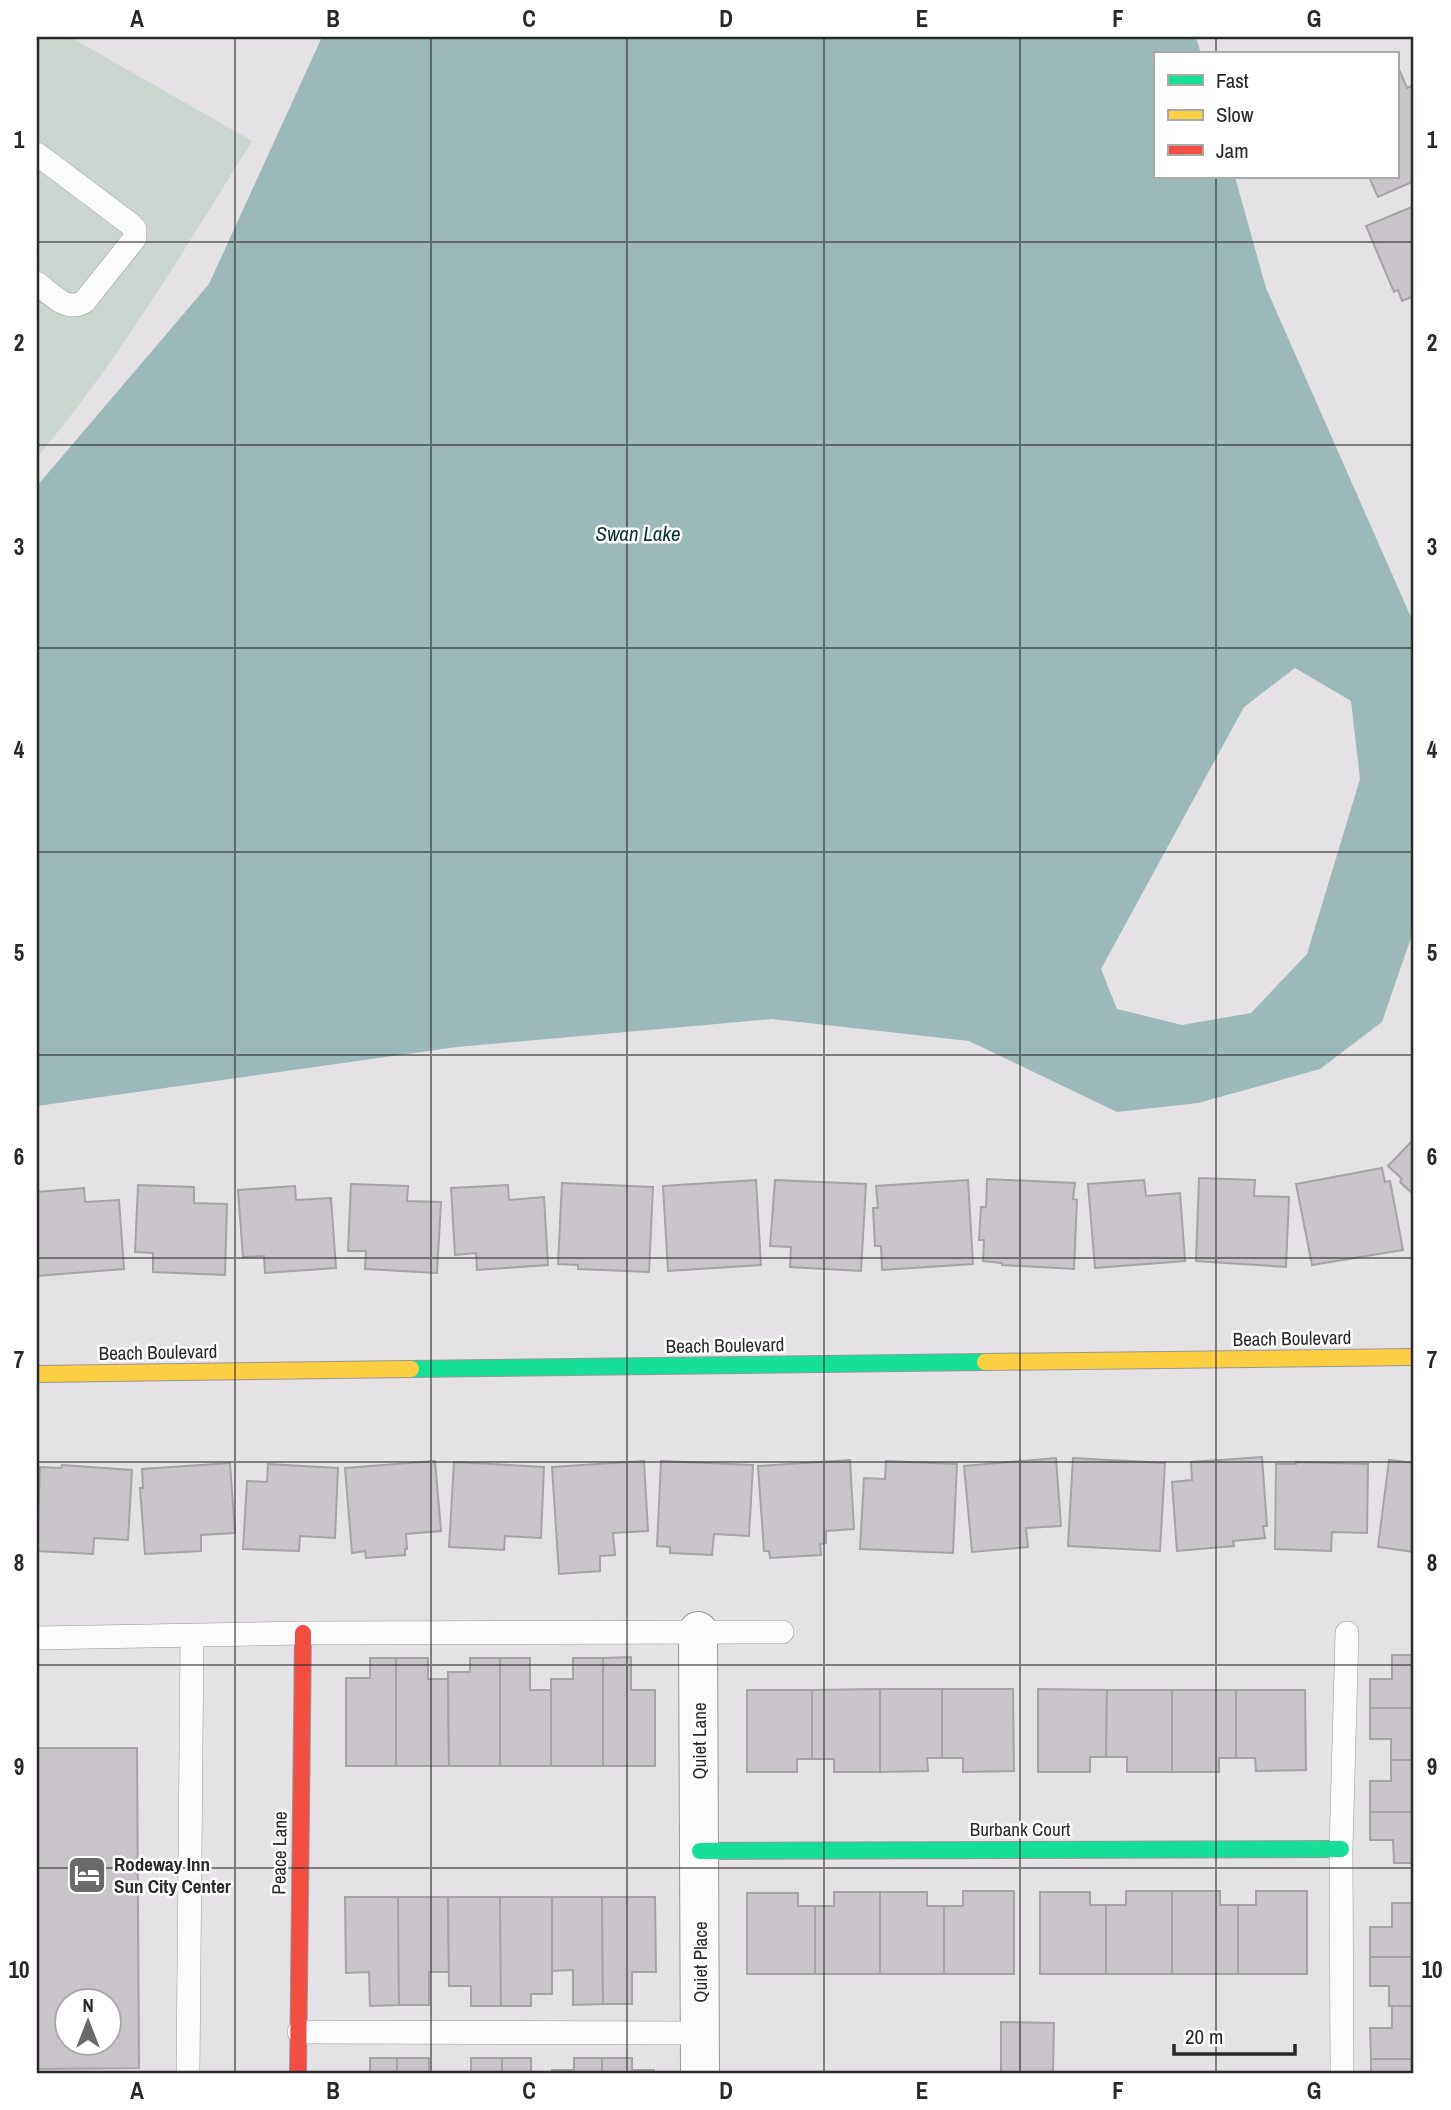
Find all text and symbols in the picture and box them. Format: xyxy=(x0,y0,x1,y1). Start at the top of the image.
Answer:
text: A xyxy=(130,3,144,34)
text: B xyxy=(326,3,340,34)
text: C xyxy=(522,3,536,34)
text: D xyxy=(719,3,733,34)
text: E xyxy=(916,3,928,34)
text: F xyxy=(1112,3,1124,34)
text: G xyxy=(1307,3,1321,34)
legend xyxy=(1154,52,1398,178)
text: Fast xyxy=(1216,66,1249,95)
text: Slow xyxy=(1216,100,1254,129)
text: 1 xyxy=(14,124,25,155)
text: 1 xyxy=(1427,124,1438,155)
text: Jam xyxy=(1216,136,1249,165)
text: 2 xyxy=(14,327,24,358)
text: 2 xyxy=(1427,327,1437,358)
water label: Swan Lake xyxy=(595,519,681,548)
text: 3 xyxy=(14,531,24,562)
text: 3 xyxy=(1427,531,1437,562)
text: 4 xyxy=(14,734,25,765)
text: 4 xyxy=(1427,734,1438,765)
text: 5 xyxy=(14,937,24,968)
text: 5 xyxy=(1427,937,1437,968)
text: 6 xyxy=(14,1141,24,1172)
text: 6 xyxy=(1427,1141,1437,1172)
street label: Beach Boulevard xyxy=(1232,1324,1352,1352)
street label: Beach Boulevard xyxy=(665,1331,785,1359)
street label: Beach Boulevard xyxy=(98,1338,218,1366)
text: 7 xyxy=(14,1344,24,1375)
text: 7 xyxy=(1427,1344,1437,1375)
text: 8 xyxy=(14,1547,24,1578)
text: 8 xyxy=(1427,1547,1437,1578)
street label: Quiet Lane xyxy=(686,1702,712,1780)
text: 9 xyxy=(14,1751,24,1782)
text: 9 xyxy=(1427,1751,1437,1782)
street label: Peace Lane xyxy=(265,1811,293,1895)
street label: Burbank Court xyxy=(970,1816,1071,1842)
place label: Rodeway Inn Sun City Center xyxy=(114,1851,231,1899)
hotel icon: Rodeway Inn Sun City Center xyxy=(66,1854,108,1896)
street label: Quiet Place xyxy=(687,1921,713,2003)
text: 10 xyxy=(9,1954,29,1985)
text: 10 xyxy=(1422,1954,1442,1985)
north arrow xyxy=(52,1988,122,2058)
text: N xyxy=(82,1992,94,2018)
scale bar xyxy=(1174,2012,1295,2056)
text: 20 m xyxy=(1185,2022,1223,2051)
text: A xyxy=(130,2075,144,2106)
text: B xyxy=(326,2075,340,2106)
text: C xyxy=(522,2075,536,2106)
text: D xyxy=(719,2075,733,2106)
text: E xyxy=(916,2075,928,2106)
text: F xyxy=(1112,2075,1124,2106)
text: G xyxy=(1307,2075,1321,2106)

